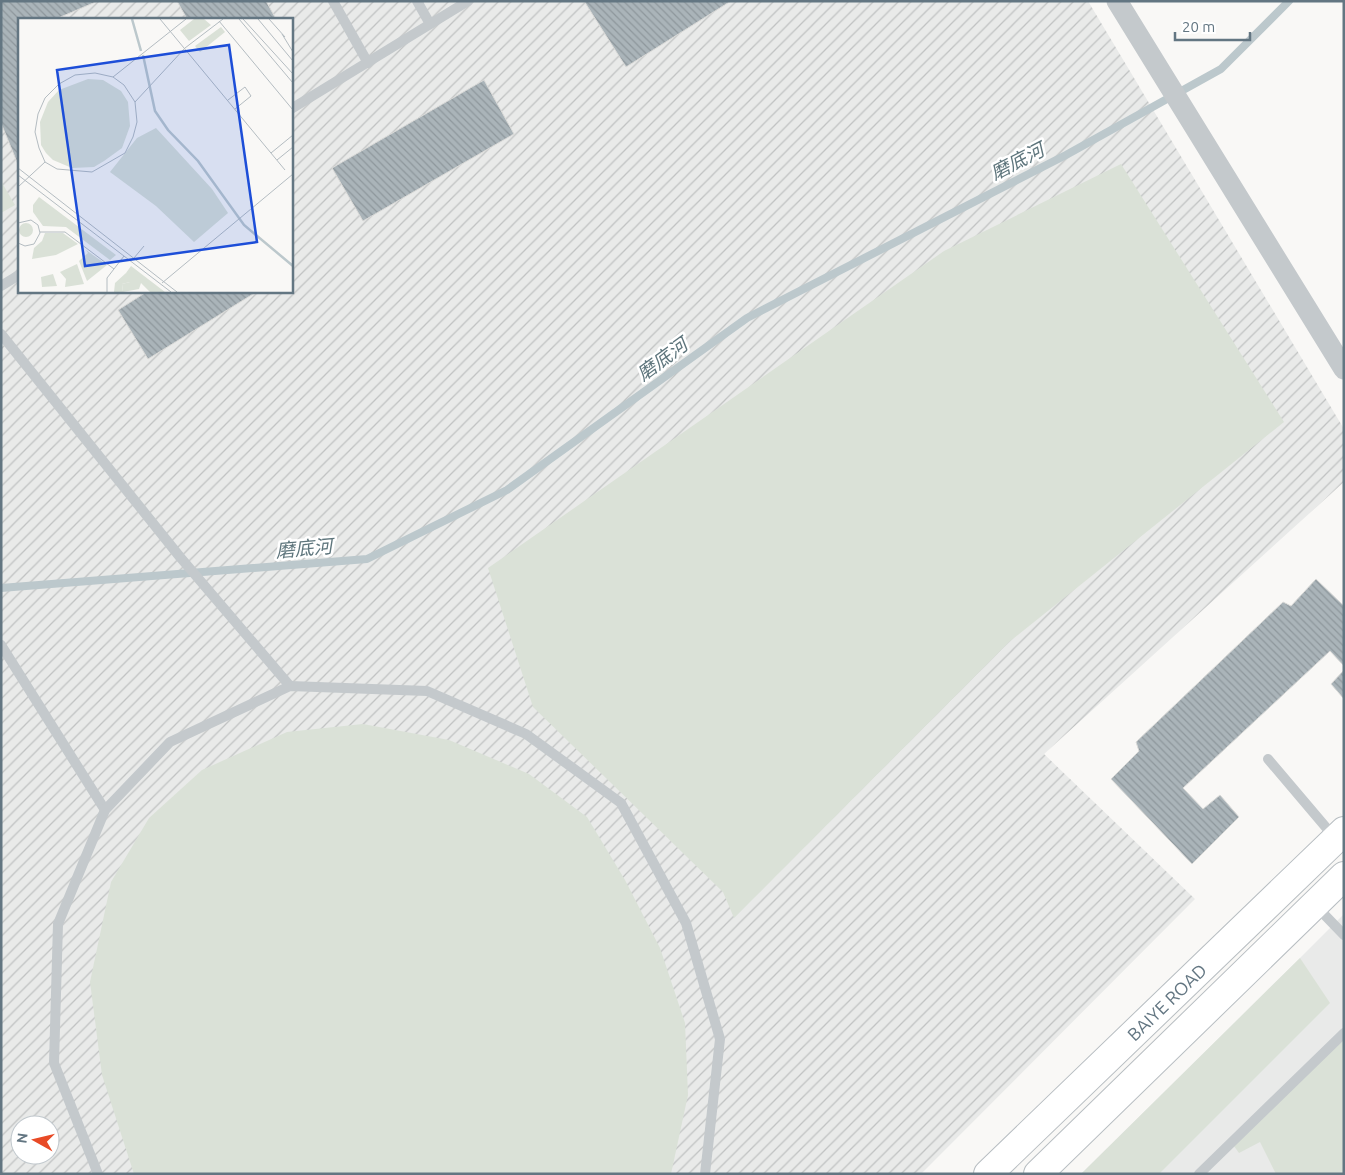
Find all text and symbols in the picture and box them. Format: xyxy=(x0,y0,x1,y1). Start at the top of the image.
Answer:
scale bar xyxy=(1175,10,1250,42)
inset map xyxy=(18,18,292,292)
text: 20 m xyxy=(1182,18,1215,35)
water label: 磨底河 xyxy=(987,136,1051,184)
water label: 磨底河 xyxy=(632,331,695,385)
water label: 磨底河 xyxy=(275,534,337,561)
street label: BAIYE ROAD xyxy=(1123,959,1210,1044)
north arrow xyxy=(10,1115,60,1165)
text: N xyxy=(13,1132,31,1144)

